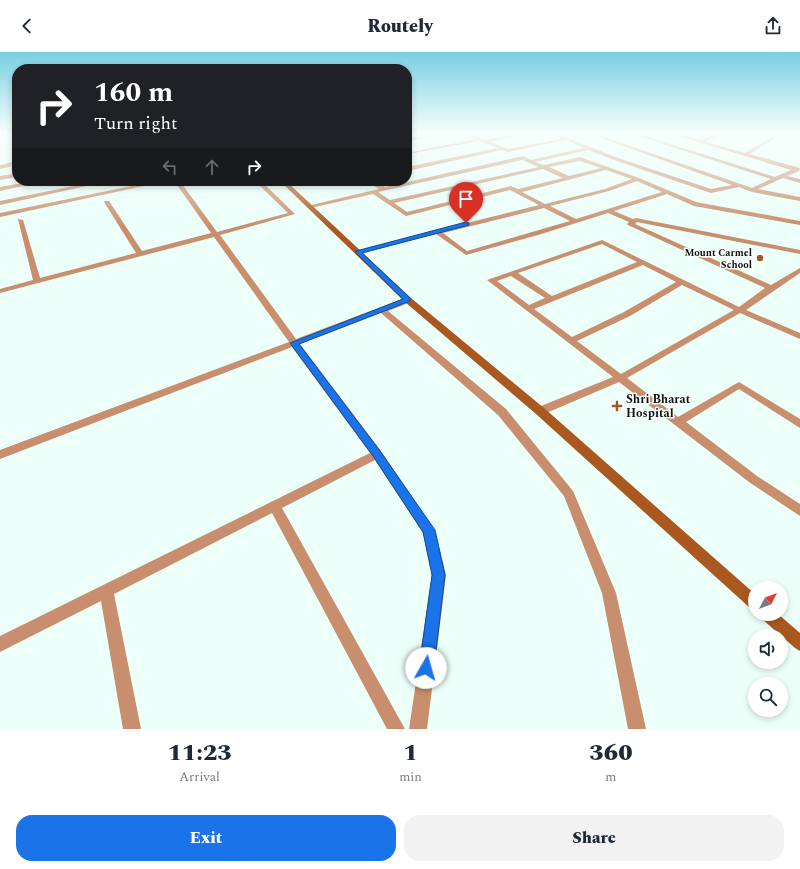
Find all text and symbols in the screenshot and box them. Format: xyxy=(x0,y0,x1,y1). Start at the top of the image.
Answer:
text: Routely xyxy=(367,13,433,40)
icon: back xyxy=(16,15,38,37)
icon: share xyxy=(762,15,784,37)
text: 160 m xyxy=(94,71,173,114)
icon: right xyxy=(28,80,80,132)
text: Turn right xyxy=(94,110,177,137)
icon: left xyxy=(159,156,181,178)
icon: ahead xyxy=(201,156,223,178)
icon: right xyxy=(243,156,265,178)
pin xyxy=(449,182,483,223)
icon: arrive xyxy=(455,188,477,210)
place label: Mount Carmel School xyxy=(684,245,752,273)
marker: Mount Carmel School xyxy=(755,253,765,263)
place label: Shri Bharat Hospital xyxy=(626,390,691,423)
marker: Shri Bharat Hospital xyxy=(611,400,623,412)
north arrow xyxy=(748,581,788,621)
map controls xyxy=(748,581,788,717)
button: sound xyxy=(748,629,788,669)
position arrow xyxy=(405,647,447,689)
button: search xyxy=(748,677,788,717)
text: 11:23 xyxy=(167,735,232,771)
text: 1 xyxy=(403,735,418,771)
text: 360 xyxy=(589,735,633,771)
text: Arrival xyxy=(179,767,220,787)
text: min xyxy=(399,767,422,787)
text: m xyxy=(605,767,617,787)
button: Exit xyxy=(16,815,396,861)
button: Share xyxy=(404,815,784,861)

